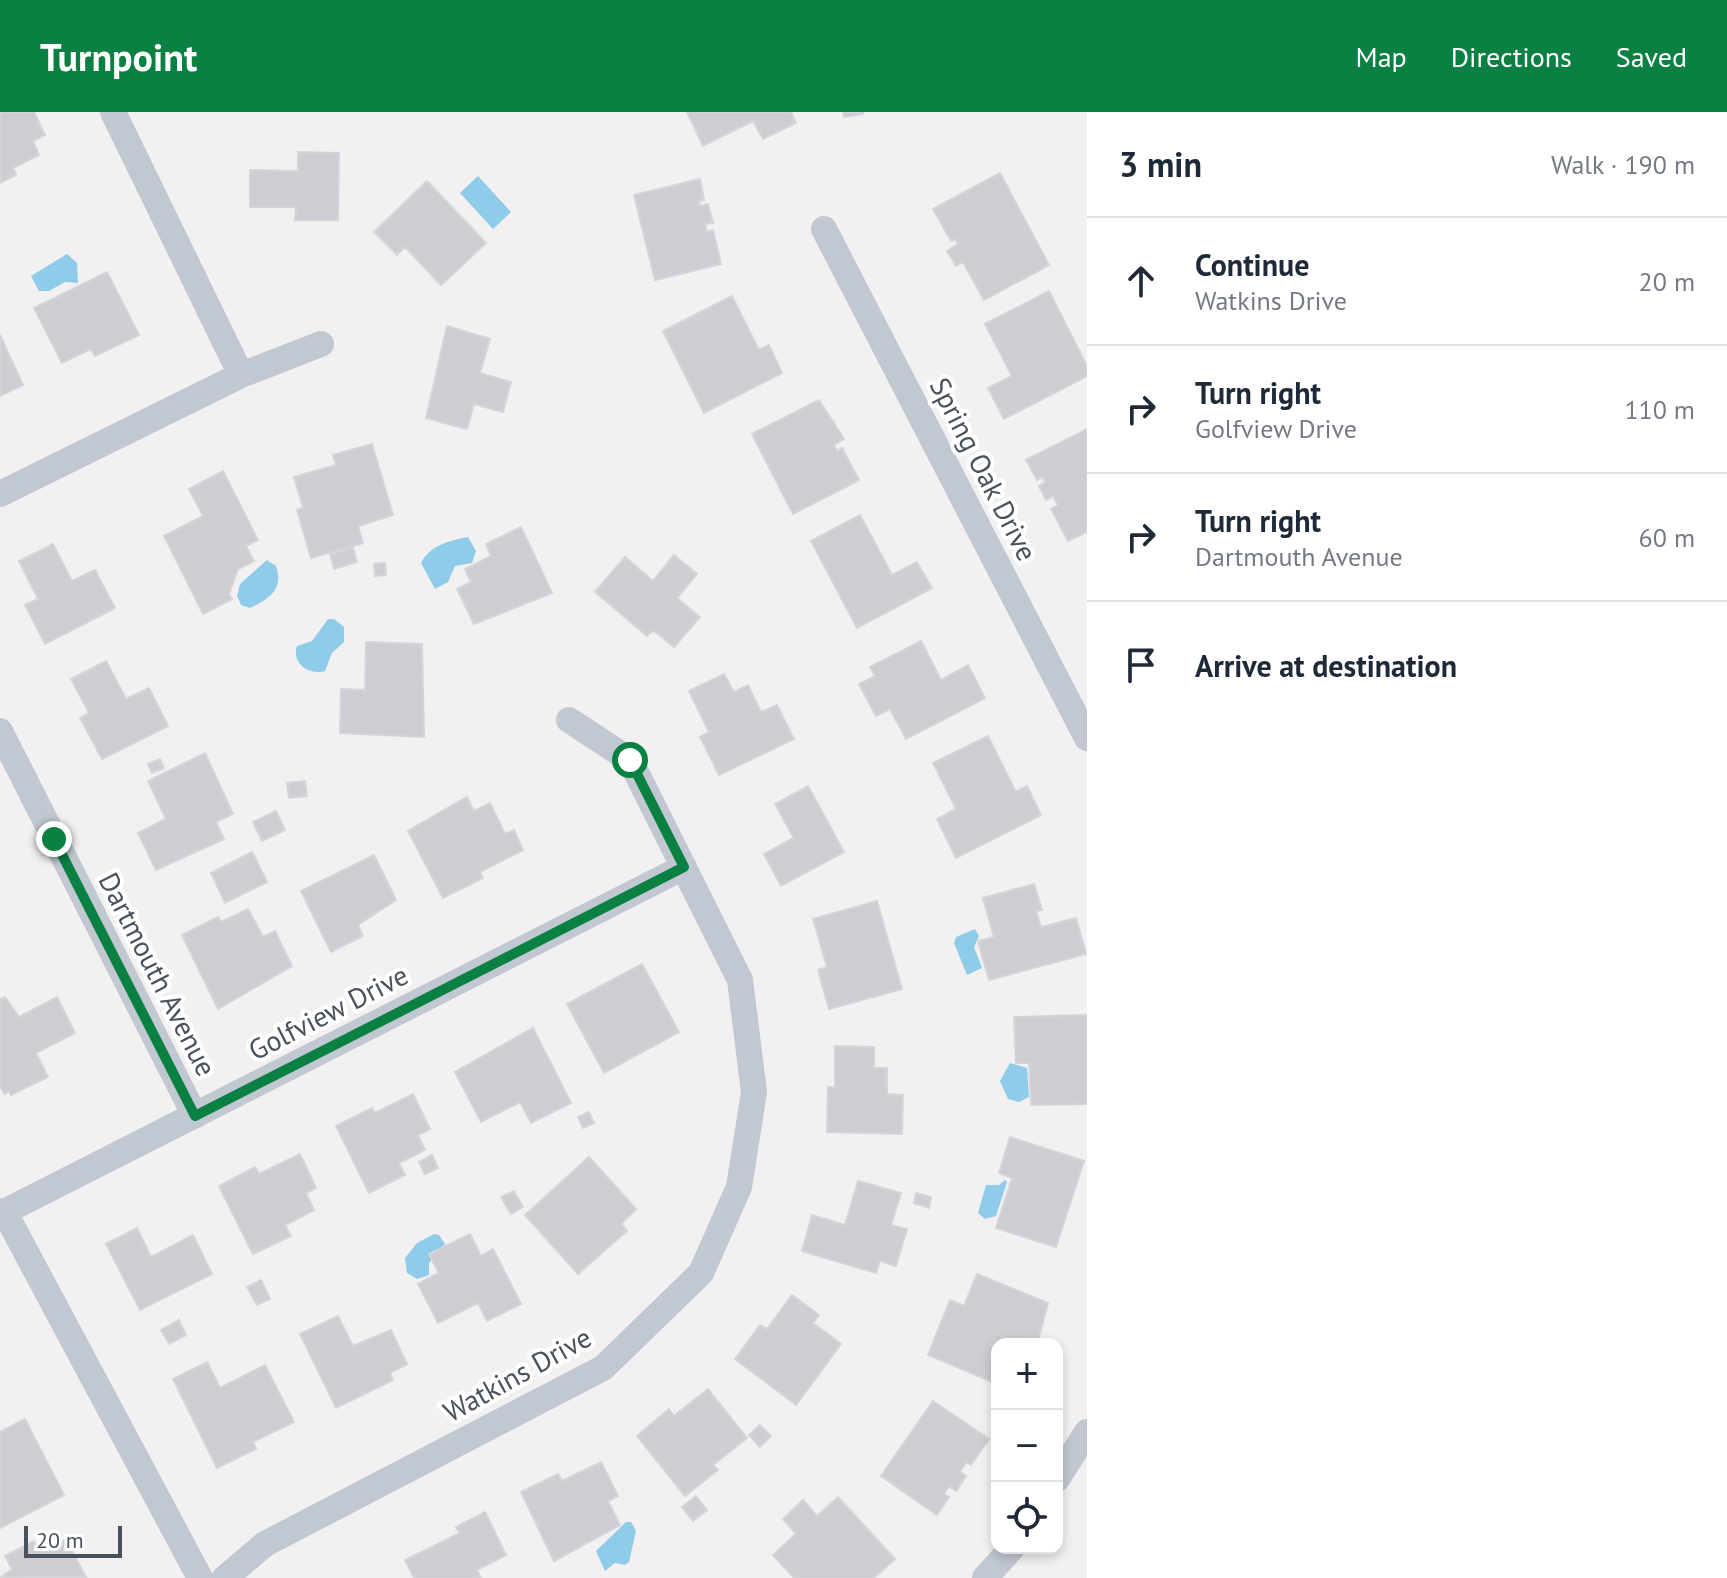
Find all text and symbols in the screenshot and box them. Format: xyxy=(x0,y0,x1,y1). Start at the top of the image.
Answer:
text: Turnpoint xyxy=(40,32,197,81)
text: Map xyxy=(1356,38,1407,75)
text: Directions xyxy=(1451,38,1572,75)
text: Saved xyxy=(1616,38,1687,75)
text: 3 min xyxy=(1119,142,1202,186)
text: Walk · 190 m xyxy=(1551,148,1695,181)
text: Continue xyxy=(1195,245,1309,284)
icon: ahead xyxy=(1119,259,1163,303)
text: 20 m xyxy=(1639,265,1695,298)
text: Watkins Drive xyxy=(1195,284,1347,317)
street label: Spring Oak Drive xyxy=(922,371,1046,567)
text: Turn right xyxy=(1195,373,1321,412)
icon: right xyxy=(1119,387,1163,431)
text: 110 m xyxy=(1624,393,1695,426)
text: Golfview Drive xyxy=(1195,412,1357,445)
text: Turn right xyxy=(1195,501,1321,540)
icon: right xyxy=(1119,515,1163,559)
text: 60 m xyxy=(1639,521,1695,554)
text: Dartmouth Avenue xyxy=(1195,540,1403,573)
icon: arrive xyxy=(1119,643,1163,687)
text: Arrive at destination xyxy=(1195,646,1457,685)
route start xyxy=(612,742,648,778)
route end xyxy=(36,821,72,857)
street label: Dartmouth Avenue xyxy=(91,866,225,1082)
street label: Golfview Drive xyxy=(242,956,414,1068)
street label: Watkins Drive xyxy=(436,1318,598,1430)
map controls xyxy=(991,1338,1063,1554)
button: + xyxy=(991,1338,1063,1410)
button: − xyxy=(991,1410,1063,1482)
button: locate xyxy=(991,1482,1063,1554)
scale bar xyxy=(24,1522,122,1558)
text: 20 m xyxy=(36,1526,84,1554)

